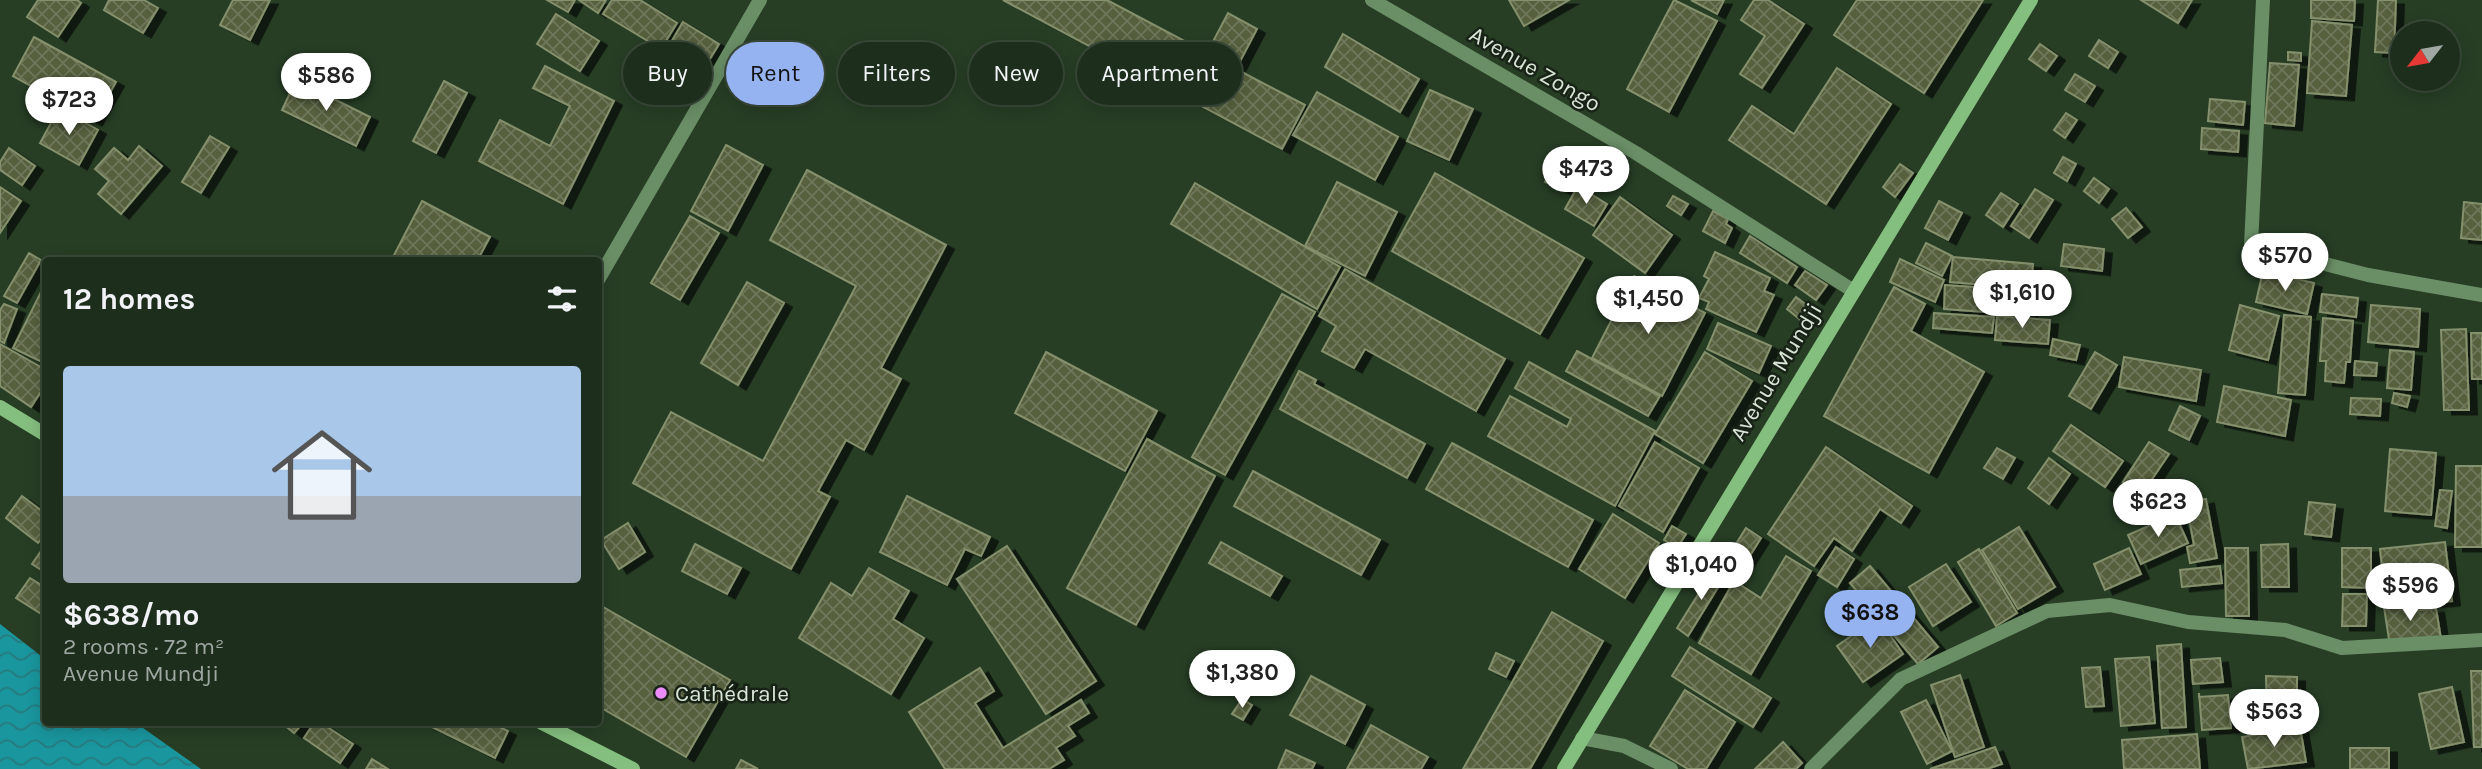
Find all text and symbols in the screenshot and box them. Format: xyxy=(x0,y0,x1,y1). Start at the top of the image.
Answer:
street label: Avenue Zongo xyxy=(1465,21,1605,117)
north arrow xyxy=(2390,21,2460,91)
map controls xyxy=(2390,21,2460,91)
chip: Buy xyxy=(623,42,712,105)
chip: Rent xyxy=(726,42,824,105)
chip: Filters xyxy=(838,42,955,105)
chip: New xyxy=(969,42,1063,105)
chip: Apartment xyxy=(1077,42,1242,105)
pin: $586 xyxy=(285,54,367,113)
text: $586 xyxy=(297,62,355,89)
pin: $723 xyxy=(28,78,110,137)
text: $723 xyxy=(41,86,97,113)
pin: $473 xyxy=(1545,146,1627,206)
text: $473 xyxy=(1558,155,1614,182)
pin: $570 xyxy=(2244,233,2326,293)
text: $570 xyxy=(2257,242,2313,269)
pin: $1,610 xyxy=(1965,270,2079,330)
pin: $1,450 xyxy=(1591,276,1705,336)
text: $1,610 xyxy=(1989,279,2055,306)
icon: filters xyxy=(543,280,581,318)
text: 12 homes xyxy=(63,281,195,317)
text: $1,450 xyxy=(1612,285,1684,312)
street label: Avenue Mundji xyxy=(1724,298,1828,446)
icon: home xyxy=(259,412,385,538)
pin: $623 xyxy=(2117,480,2199,539)
text: $623 xyxy=(2129,488,2187,515)
pin: $1,040 xyxy=(1644,542,1758,602)
text: $1,040 xyxy=(1665,551,1737,578)
pin: $596 xyxy=(2369,564,2451,623)
text: $596 xyxy=(2381,572,2439,599)
pin: $638 xyxy=(1829,590,1911,650)
text: $638/mo xyxy=(63,597,200,633)
text: $638 xyxy=(1841,599,1899,626)
text: 2 rooms · 72 m² xyxy=(63,633,224,660)
pin: $1,380 xyxy=(1185,650,1299,710)
text: $1,380 xyxy=(1205,659,1279,686)
text: Avenue Mundji xyxy=(63,660,219,687)
place label: Cathédrale xyxy=(675,680,789,707)
marker: Cathédrale xyxy=(653,685,669,701)
pin: $563 xyxy=(2233,690,2315,749)
text: $563 xyxy=(2245,698,2303,725)

